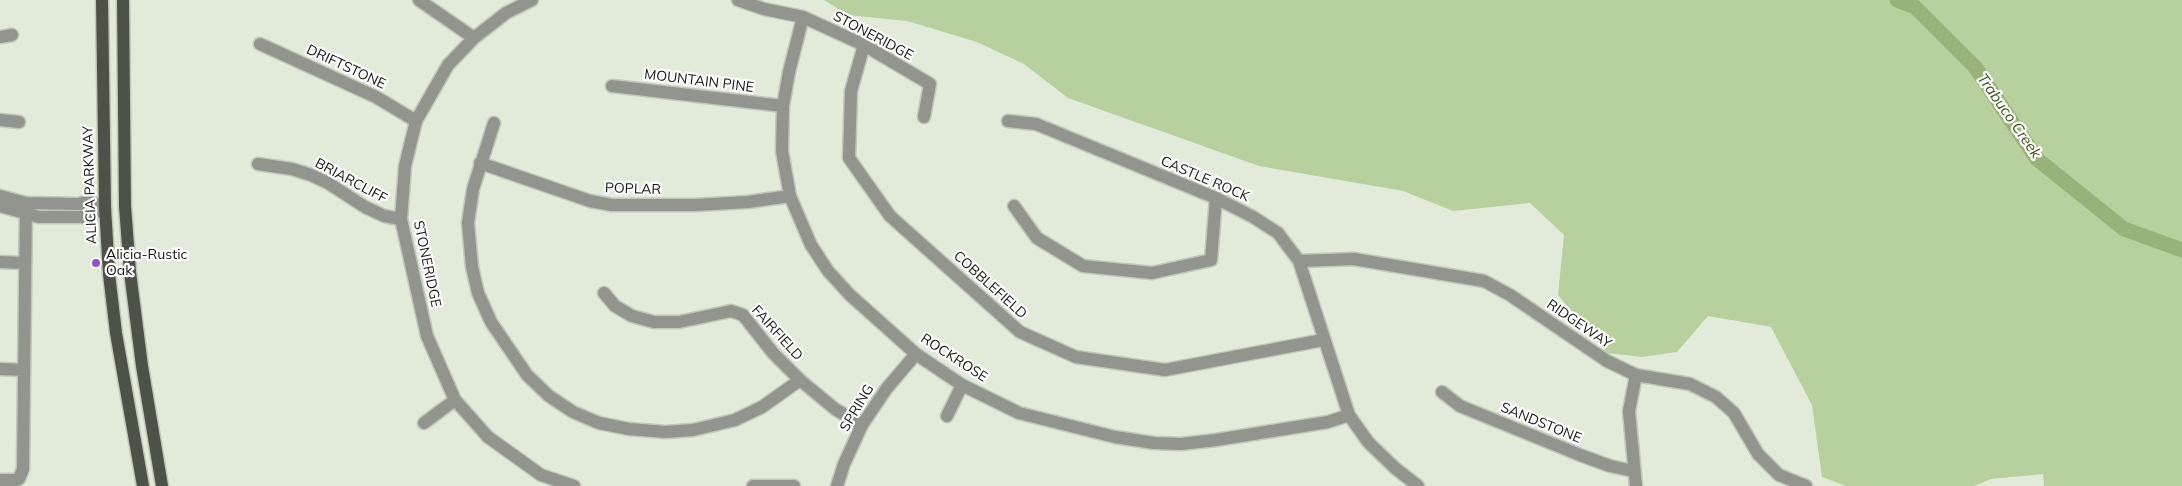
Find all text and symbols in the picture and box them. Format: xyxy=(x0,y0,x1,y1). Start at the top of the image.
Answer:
street label: STONERIDGE xyxy=(830,8,916,64)
street label: DRIFTSTONE xyxy=(304,41,388,93)
street label: MOUNTAIN PINE xyxy=(643,66,755,96)
water label: Trabuco Creek xyxy=(1973,70,2045,162)
street label: ALICIA PARKWAY xyxy=(80,126,100,244)
street label: CASTLE ROCK xyxy=(1158,153,1252,205)
street label: BRIARCLIFF xyxy=(312,155,390,207)
street label: POPLAR xyxy=(605,180,661,198)
street label: STONERIDGE xyxy=(410,219,444,309)
place label: Alicia-Rustic Oak xyxy=(106,247,187,280)
street label: COBBLEFIELD xyxy=(950,248,1030,322)
marker: Alicia-Rustic Oak xyxy=(90,257,102,269)
street label: RIDGEWAY xyxy=(1543,296,1615,352)
street label: FAIRFIELD xyxy=(748,302,806,364)
street label: ROCKROSE xyxy=(917,330,991,386)
street label: SPRING xyxy=(836,381,878,435)
street label: SANDSTONE xyxy=(1498,399,1584,447)

